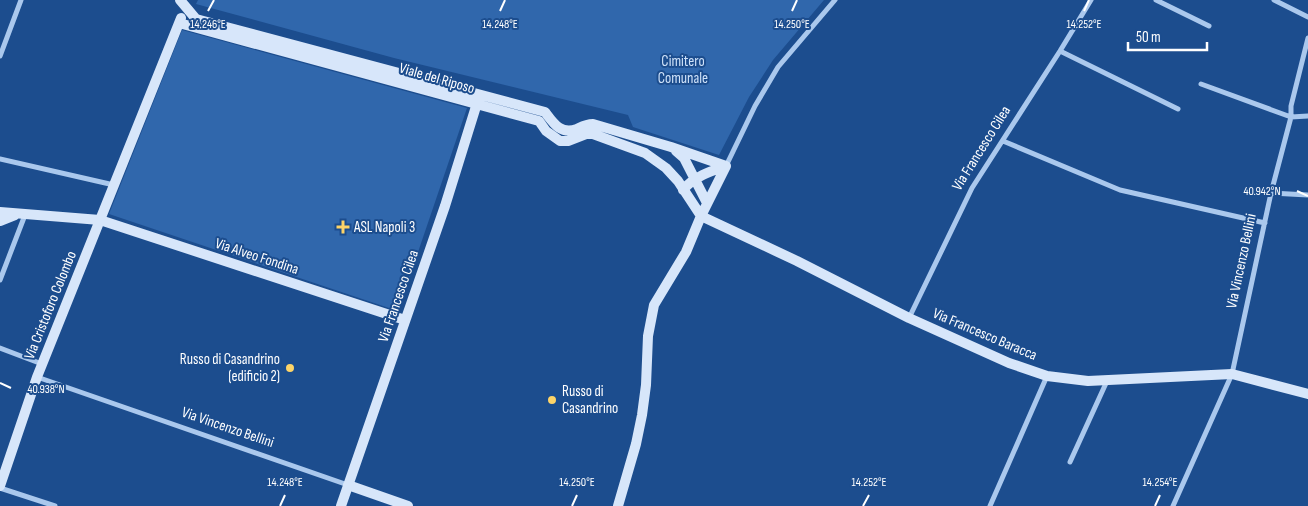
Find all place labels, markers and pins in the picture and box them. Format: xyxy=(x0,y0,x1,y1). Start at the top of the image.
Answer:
place label: ASL Napoli 3 xyxy=(353,218,415,237)
marker: ASL Napoli 3 xyxy=(336,220,350,234)
place label: Russo di Casandrino (edificio 2) xyxy=(180,350,280,386)
marker: Russo di Casandrino (edificio 2) xyxy=(284,362,296,374)
place label: Russo di Casandrino xyxy=(562,382,618,418)
marker: Russo di Casandrino xyxy=(546,394,558,406)

